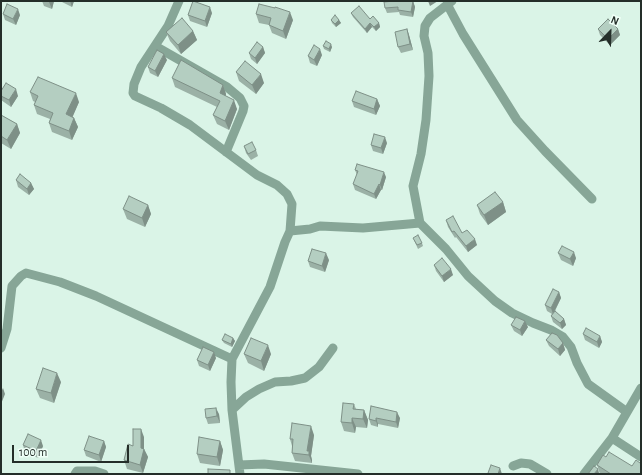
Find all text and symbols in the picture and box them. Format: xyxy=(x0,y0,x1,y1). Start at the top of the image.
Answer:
north arrow xyxy=(590,12,630,52)
text: N xyxy=(609,14,621,27)
scale bar xyxy=(14,437,131,463)
text: 100 m xyxy=(19,446,47,458)

